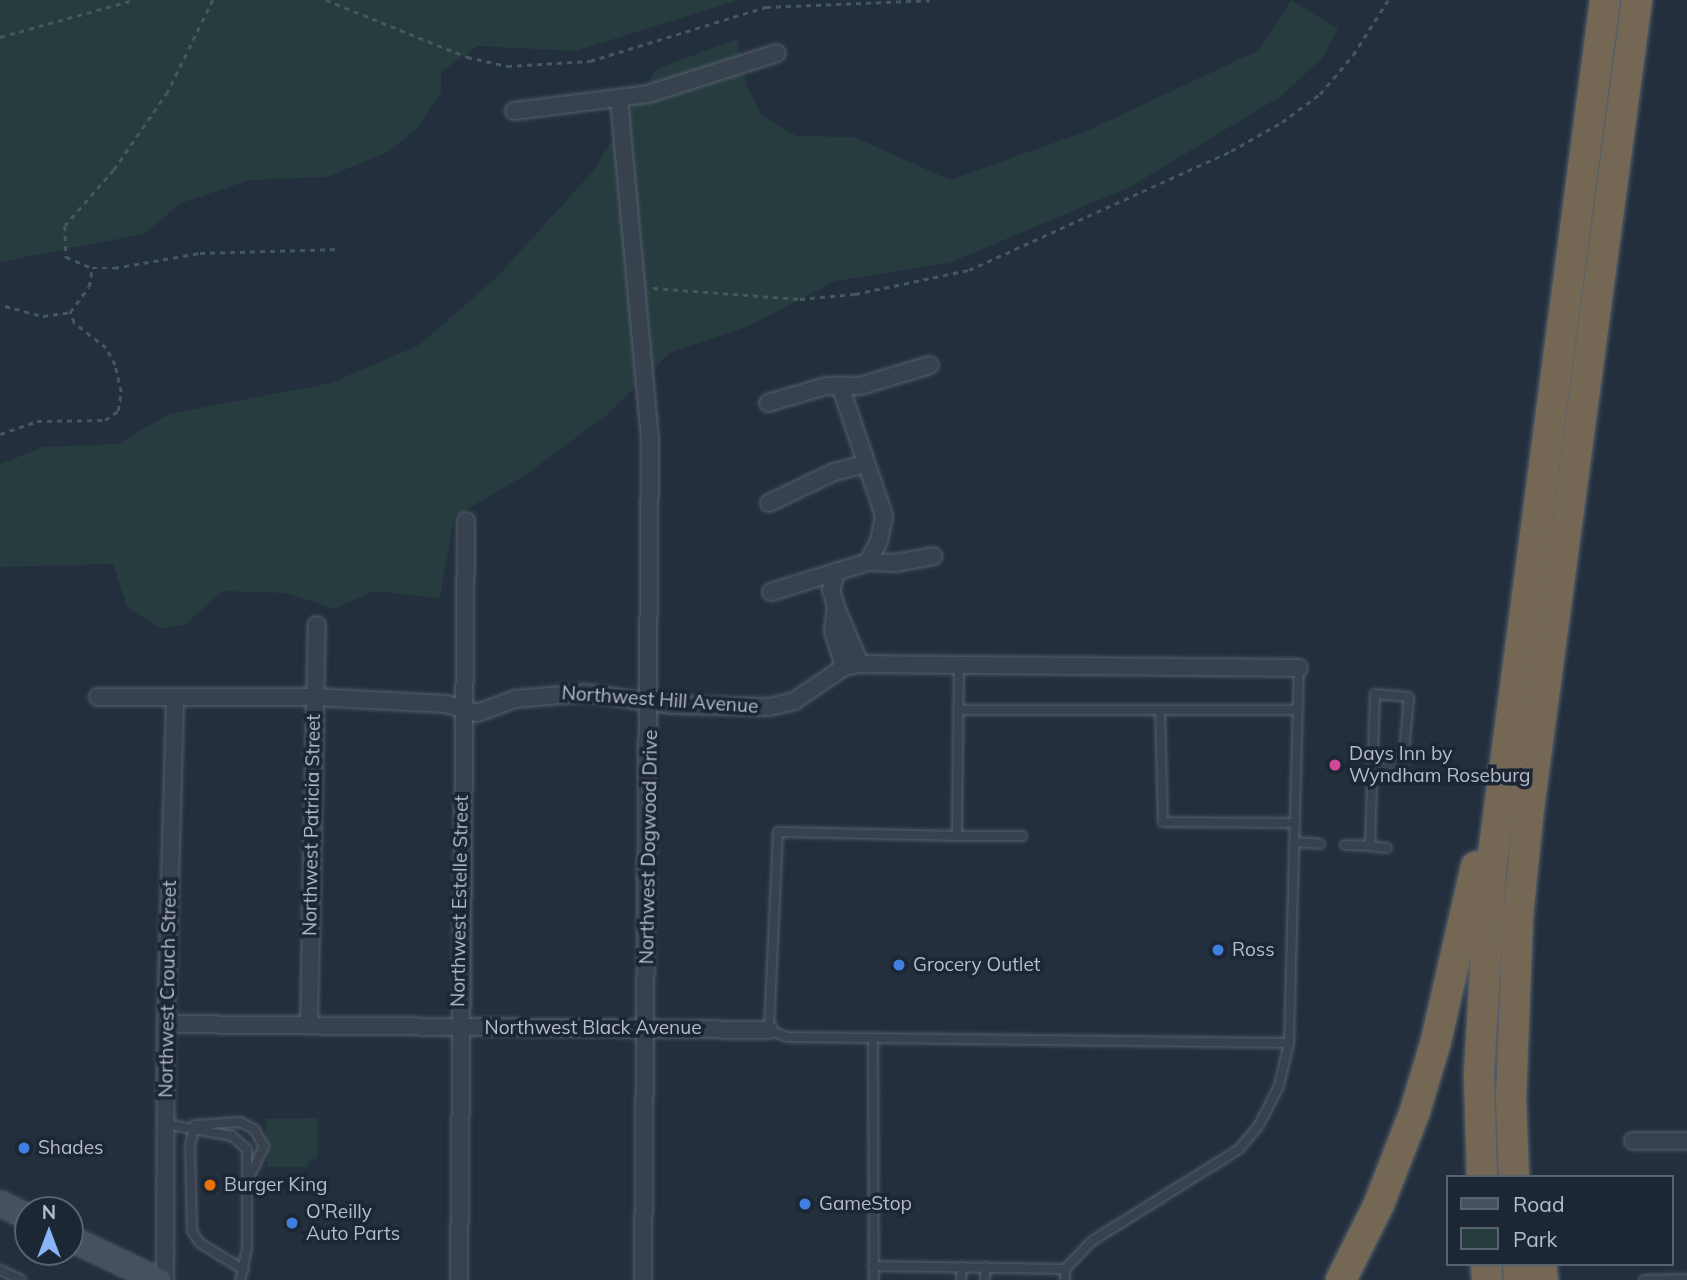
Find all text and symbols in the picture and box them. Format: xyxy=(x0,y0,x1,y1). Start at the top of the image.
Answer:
street label: Northwest Hill Avenue xyxy=(561,682,759,718)
street label: Northwest Patricia Street xyxy=(299,714,325,936)
street label: Northwest Dogwood Drive xyxy=(636,730,662,964)
place label: Days Inn by Wyndham Roseburg xyxy=(1349,743,1531,787)
marker: Days Inn by Wyndham Roseburg xyxy=(1327,757,1343,773)
street label: Northwest Estelle Street xyxy=(447,795,473,1007)
street label: Northwest Crouch Street xyxy=(155,880,181,1098)
place label: Ross xyxy=(1232,939,1275,961)
marker: Ross xyxy=(1210,942,1226,958)
place label: Grocery Outlet xyxy=(913,954,1040,976)
marker: Grocery Outlet xyxy=(891,957,907,973)
street label: Northwest Black Avenue xyxy=(485,1017,701,1039)
place label: Shades xyxy=(38,1137,104,1159)
marker: Shades xyxy=(16,1140,32,1156)
place label: Burger King xyxy=(224,1174,327,1196)
legend xyxy=(1446,1175,1673,1266)
marker: Burger King xyxy=(202,1177,218,1193)
text: Road xyxy=(1513,1191,1564,1217)
place label: GameStop xyxy=(819,1193,912,1215)
north arrow xyxy=(14,1196,84,1266)
marker: GameStop xyxy=(797,1196,813,1212)
text: N xyxy=(42,1200,56,1224)
place label: O'Reilly Auto Parts xyxy=(306,1201,400,1245)
marker: O'Reilly Auto Parts xyxy=(284,1215,300,1231)
text: Park xyxy=(1513,1226,1557,1252)

